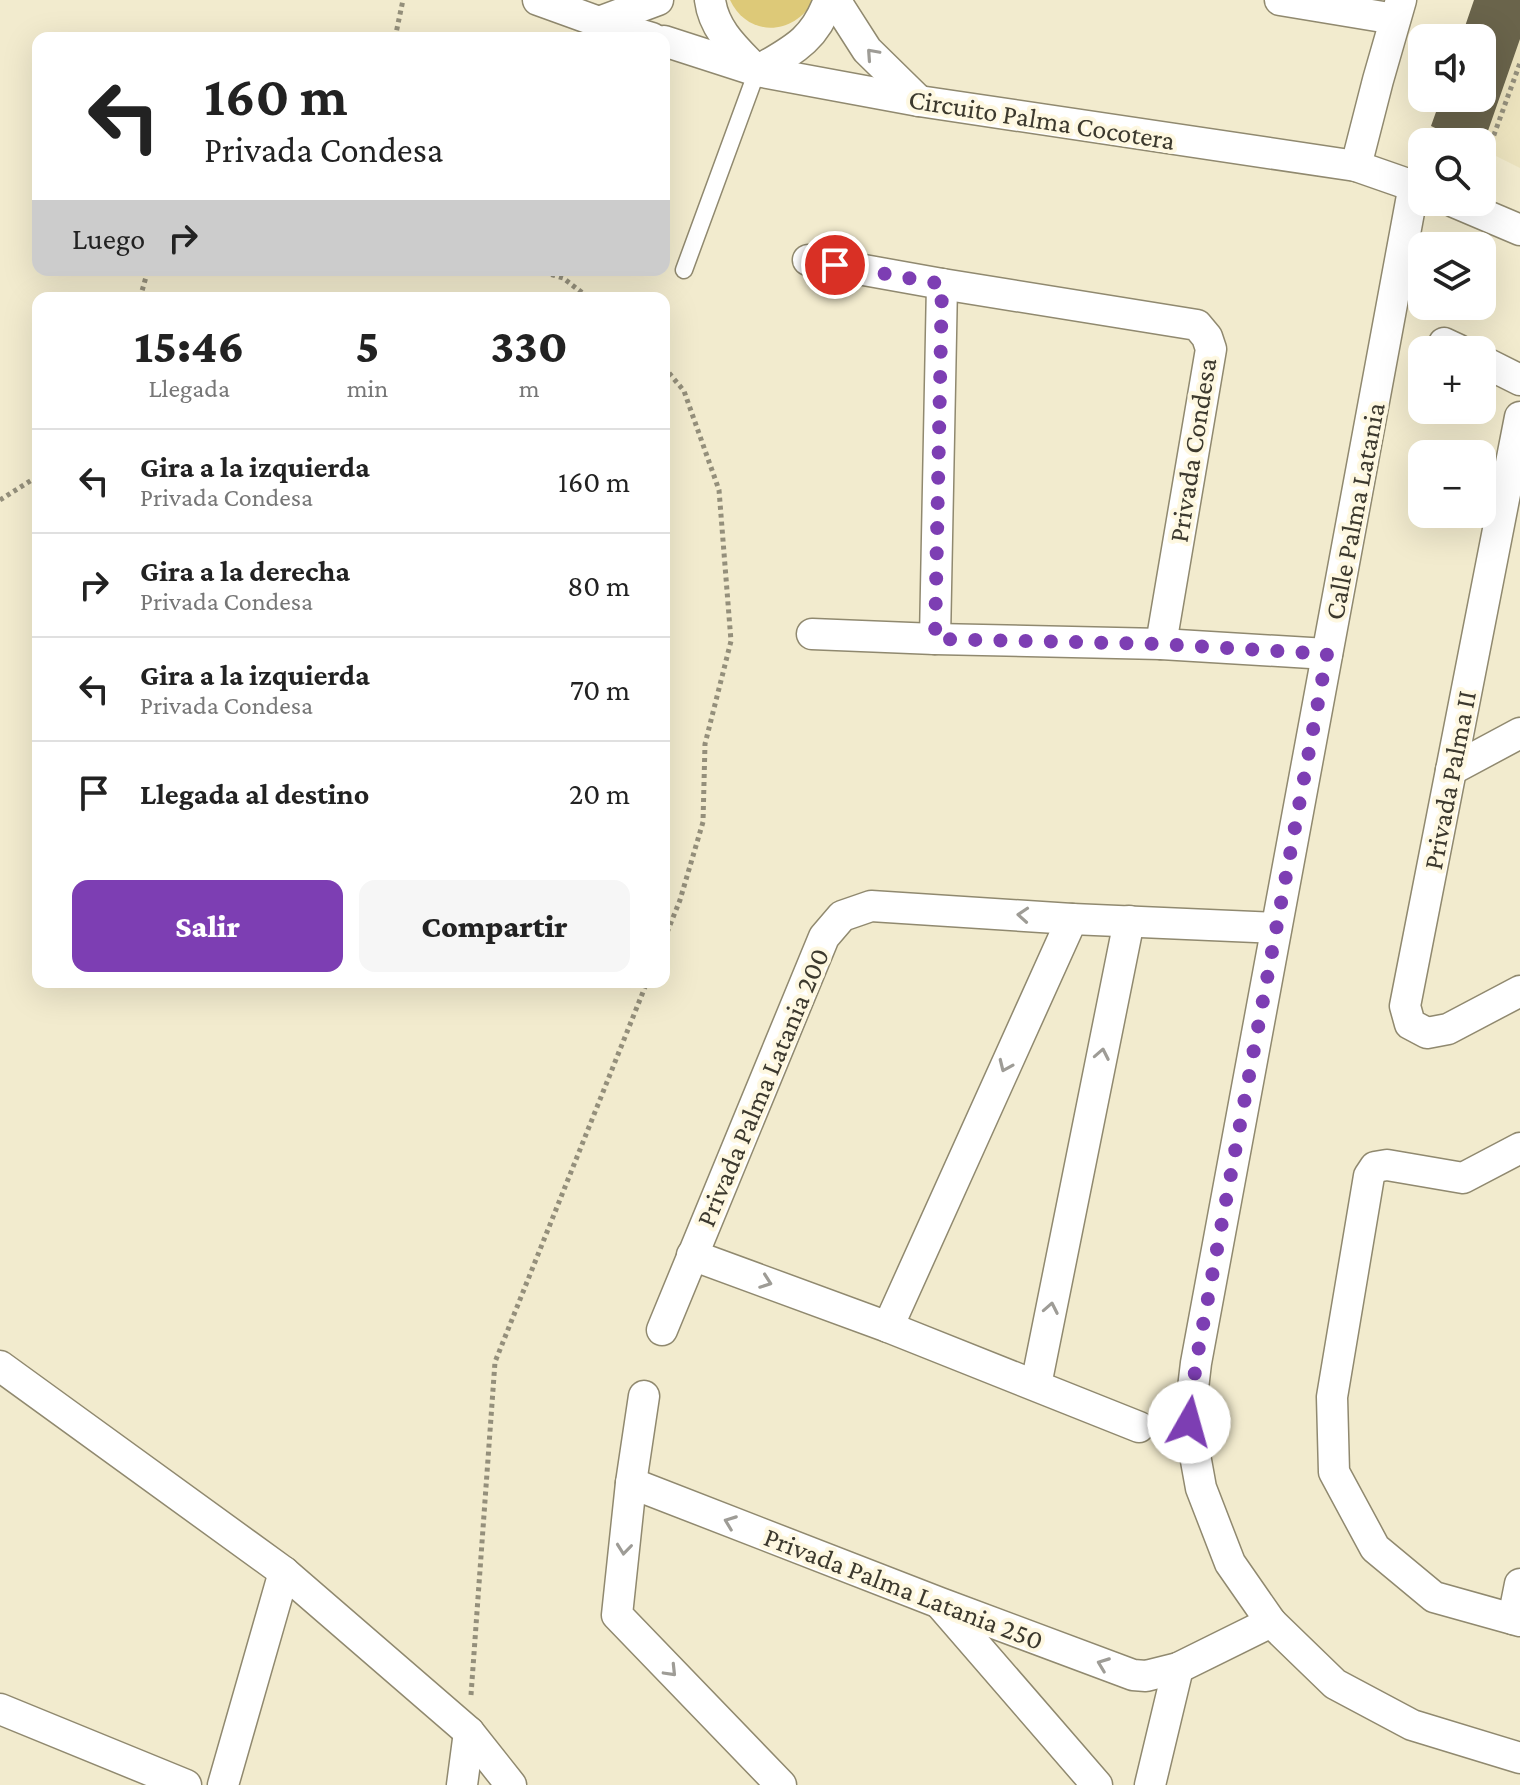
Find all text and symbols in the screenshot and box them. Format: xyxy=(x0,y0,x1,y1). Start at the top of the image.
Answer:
map controls xyxy=(1408,24,1496,528)
button: sound xyxy=(1408,24,1496,112)
one-way arrow xyxy=(868,49,882,64)
icon: left xyxy=(72,64,176,168)
text: 160 m xyxy=(204,65,348,127)
street label: Circuito Palma Cocotera xyxy=(907,83,1177,156)
button: search xyxy=(1408,128,1496,216)
text: Privada Condesa xyxy=(204,130,443,170)
icon: right xyxy=(161,216,205,260)
text: Luego xyxy=(72,222,145,255)
pin xyxy=(801,231,869,299)
button: layers xyxy=(1408,232,1496,320)
icon: arrive xyxy=(813,243,857,287)
text: 15:46 xyxy=(134,319,244,372)
text: 5 xyxy=(356,319,379,372)
text: 330 xyxy=(491,319,568,372)
button: + xyxy=(1408,336,1496,424)
street label: Privada Condesa xyxy=(1163,356,1222,544)
text: Llegada xyxy=(149,374,230,403)
text: min xyxy=(347,374,388,403)
text: m xyxy=(519,374,540,403)
street label: Calle Palma Latania xyxy=(1318,400,1391,622)
button: − xyxy=(1408,440,1496,528)
text: Gira a la izquierda xyxy=(140,450,370,483)
icon: left xyxy=(72,459,116,503)
text: 160 m xyxy=(558,465,630,498)
text: Privada Condesa xyxy=(140,483,313,512)
text: Gira a la derecha xyxy=(140,554,350,587)
icon: right xyxy=(72,563,116,607)
text: 80 m xyxy=(567,569,630,602)
text: Privada Condesa xyxy=(140,587,313,616)
text: Gira a la izquierda xyxy=(140,658,370,691)
icon: left xyxy=(72,667,116,711)
text: 70 m xyxy=(570,673,630,706)
street label: Privada Palma II xyxy=(1417,688,1482,872)
text: Privada Condesa xyxy=(140,691,313,720)
icon: arrive xyxy=(72,771,116,815)
text: Llegada al destino xyxy=(140,777,369,810)
text: 20 m xyxy=(569,777,630,810)
button: Salir xyxy=(72,880,343,972)
button: Compartir xyxy=(359,880,630,972)
one-way arrow xyxy=(1016,907,1029,924)
street label: Privada Palma Latania 200 xyxy=(690,943,835,1231)
one-way arrow xyxy=(1093,1047,1110,1060)
one-way arrow xyxy=(999,1058,1015,1073)
one-way arrow xyxy=(758,1272,772,1289)
one-way arrow xyxy=(1042,1302,1059,1315)
position arrow xyxy=(1147,1380,1231,1464)
one-way arrow xyxy=(724,1515,738,1531)
street label: Privada Palma Latania 250 xyxy=(760,1521,1048,1656)
one-way arrow xyxy=(616,1543,633,1556)
one-way arrow xyxy=(1097,1657,1111,1674)
one-way arrow xyxy=(662,1662,676,1676)

